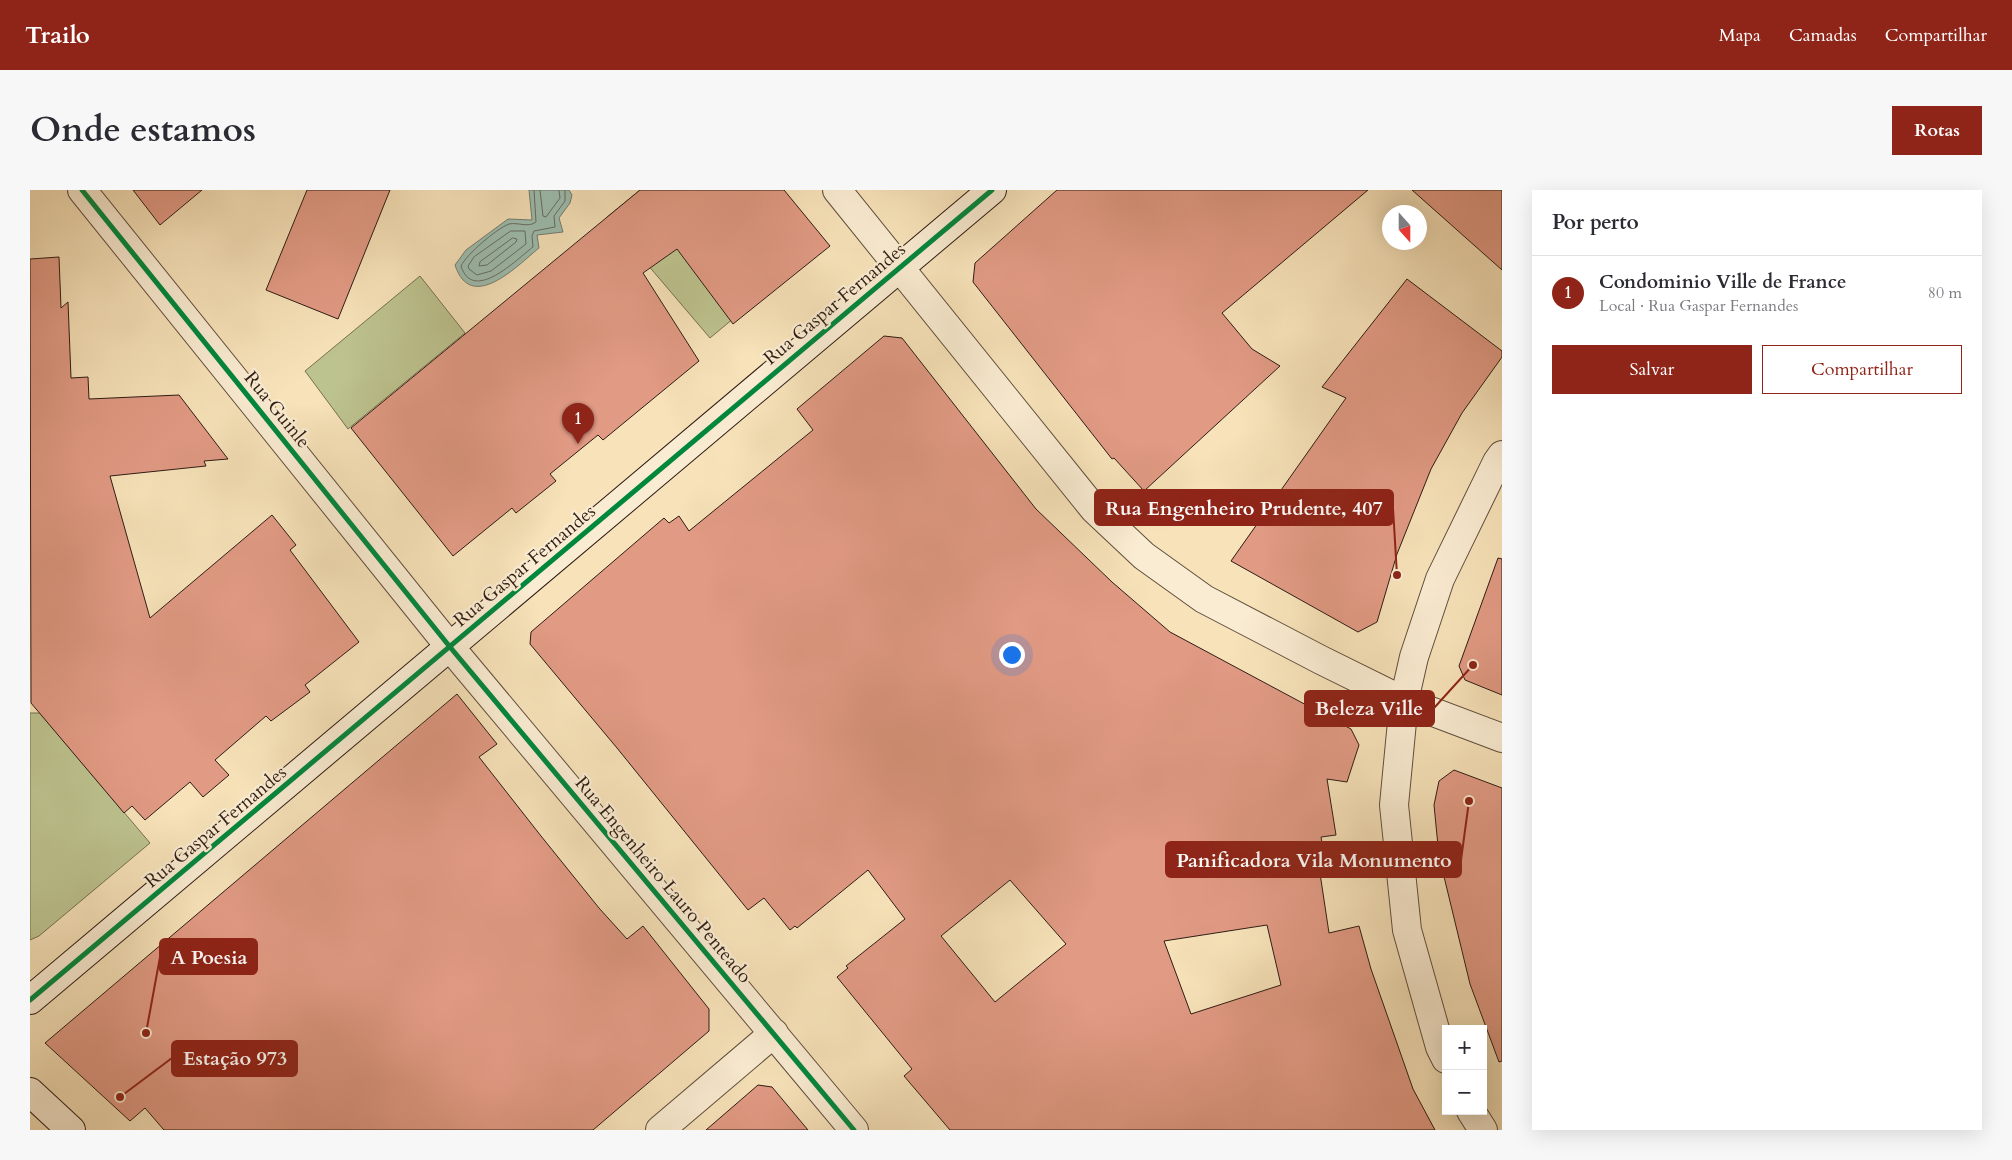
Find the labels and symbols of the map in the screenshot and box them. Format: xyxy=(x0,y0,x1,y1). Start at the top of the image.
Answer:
north arrow xyxy=(1382,205,1427,250)
street label: Rua Gaspar Fernandes xyxy=(758,237,911,371)
street label: Rua Guinle xyxy=(238,366,316,454)
pin: 1 xyxy=(562,403,594,444)
callout: Rua Engenheiro Prudente, 407 xyxy=(1095,490,1393,525)
text: Rua Engenheiro Prudente, 407 xyxy=(1105,495,1383,522)
street label: Rua Gaspar Fernandes xyxy=(448,499,601,633)
your location xyxy=(999,642,1025,668)
callout: Beleza Ville xyxy=(1305,691,1434,726)
text: Beleza Ville xyxy=(1315,695,1423,722)
street label: Rua Gaspar Fernandes xyxy=(139,760,292,894)
street label: Rua Engenheiro Lauro Penteado xyxy=(569,771,758,989)
callout: Panificadora Vila Monumento xyxy=(1166,842,1461,877)
text: Panificadora Vila Monumento xyxy=(1176,847,1452,874)
callout: A Poesia xyxy=(160,939,257,974)
text: A Poesia xyxy=(171,944,248,971)
callout: Estação 973 xyxy=(172,1041,297,1076)
text: Estação 973 xyxy=(183,1045,287,1072)

